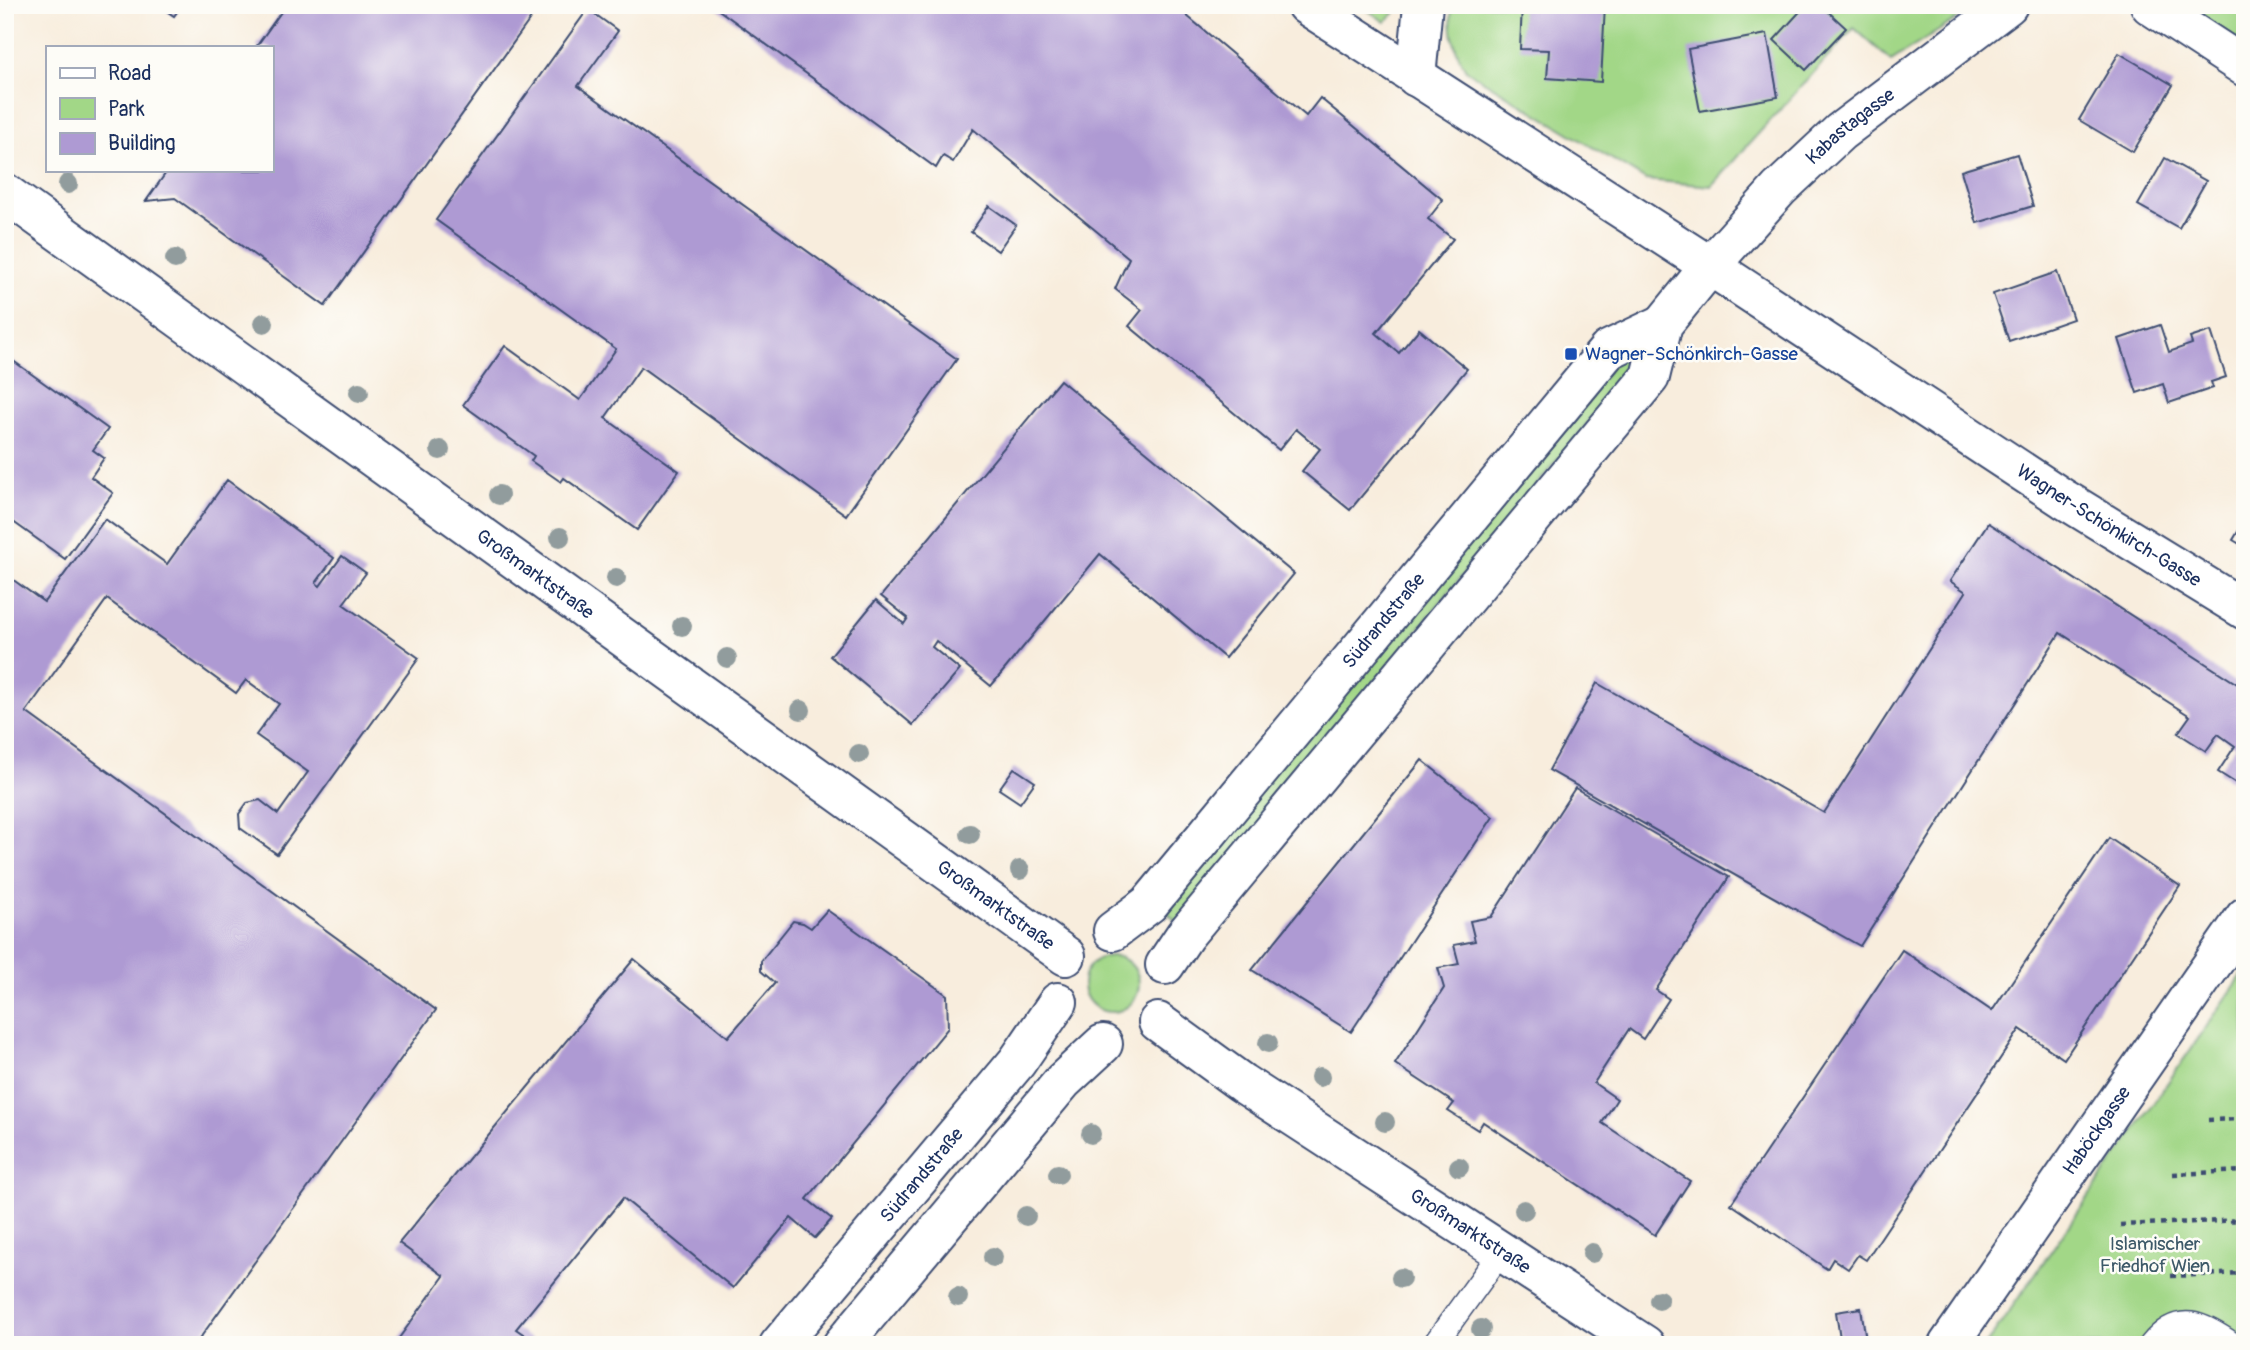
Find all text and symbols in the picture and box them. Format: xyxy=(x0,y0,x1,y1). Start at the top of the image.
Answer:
legend xyxy=(46,46,273,172)
text: Road xyxy=(108,60,152,87)
street label: Kabastagasse xyxy=(1801,82,1900,170)
text: Park xyxy=(108,96,145,123)
text: Building xyxy=(108,130,175,157)
place label: Wagner-Schönkirch-Gasse xyxy=(1585,342,1799,366)
marker: Wagner-Schönkirch-Gasse xyxy=(1563,346,1579,362)
street label: Wagner-Schönkirch-Gasse xyxy=(2012,459,2206,593)
street label: Großmarktstraße xyxy=(472,524,599,625)
street label: Südrandstraße xyxy=(1337,567,1431,673)
street label: Großmarktstraße xyxy=(932,855,1060,956)
street label: Haböckgasse xyxy=(2058,1081,2136,1180)
street label: Südrandstraße xyxy=(875,1122,969,1228)
street label: Großmarktstraße xyxy=(1405,1183,1536,1280)
park label: Islamischer Friedhof Wien xyxy=(2100,1232,2210,1278)

